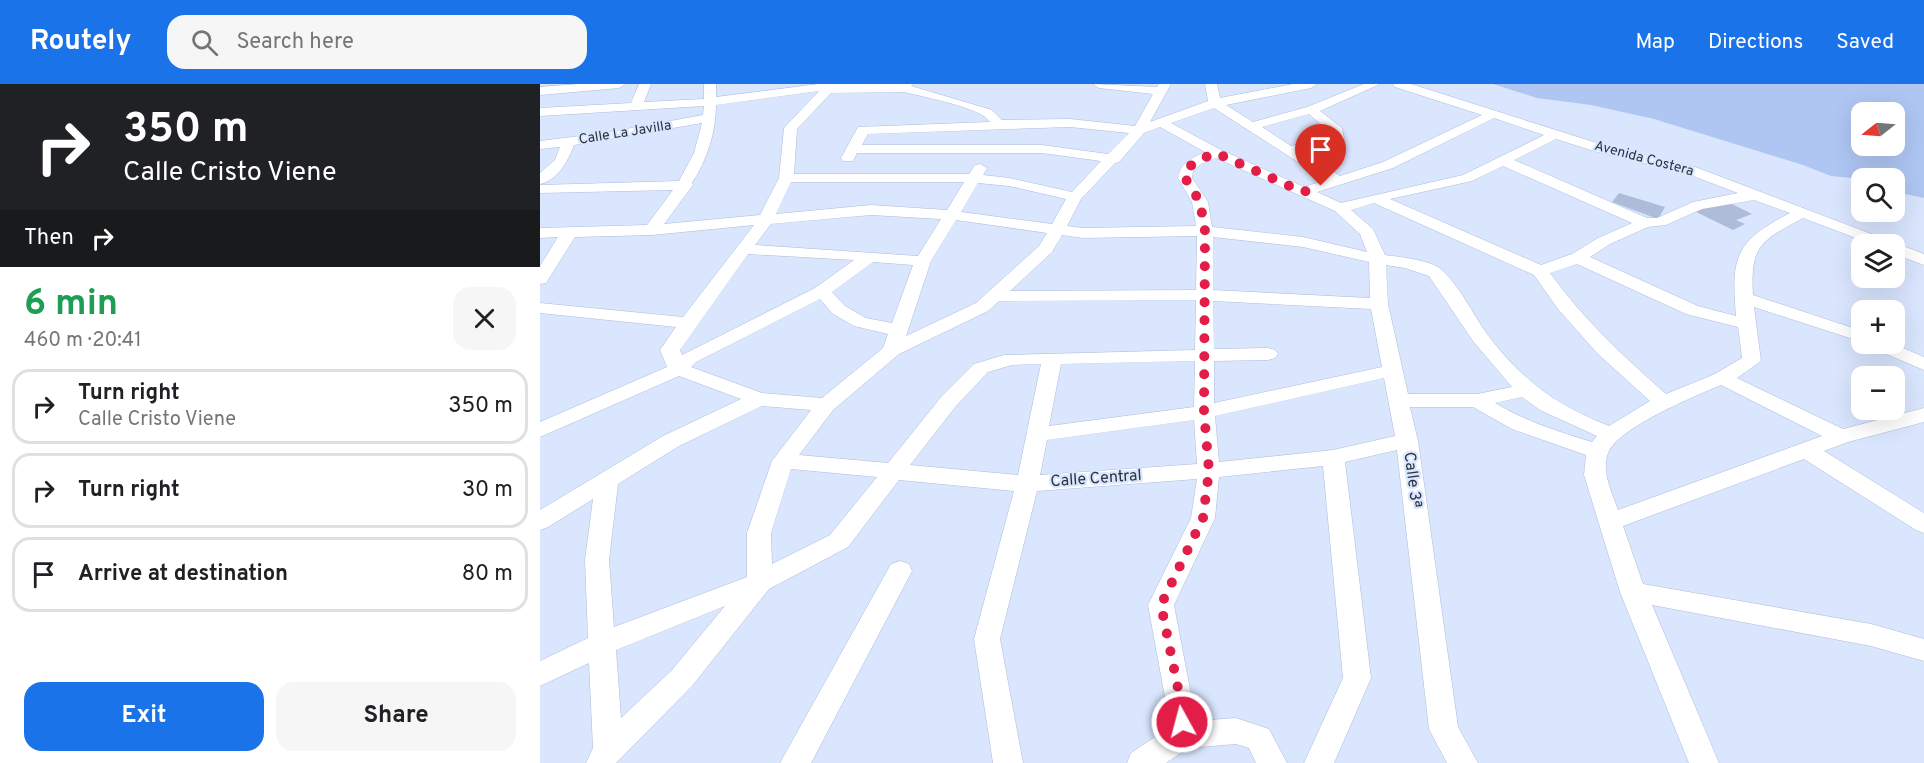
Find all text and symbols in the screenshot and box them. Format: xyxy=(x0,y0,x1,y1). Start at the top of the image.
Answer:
search box xyxy=(167,15,587,69)
text: Routely xyxy=(30,24,131,60)
icon: search xyxy=(188,26,221,59)
text: Search here xyxy=(236,29,354,56)
text: Map xyxy=(1635,29,1675,56)
text: Directions xyxy=(1708,29,1803,56)
text: Saved xyxy=(1836,29,1894,56)
north arrow xyxy=(1851,102,1905,156)
map controls xyxy=(1851,102,1905,420)
text: 350 m xyxy=(123,104,249,157)
icon: right xyxy=(24,108,102,186)
street label: Calle La Javilla xyxy=(578,117,672,149)
pin xyxy=(1295,124,1346,186)
icon: arrive xyxy=(1304,133,1337,166)
street label: Avenida Costera xyxy=(1592,138,1696,180)
text: Calle Cristo Viene xyxy=(123,156,336,190)
button: search xyxy=(1851,168,1905,222)
icon: right xyxy=(86,222,119,255)
text: Then xyxy=(24,225,74,252)
button: layers xyxy=(1851,234,1905,288)
text: 6 min xyxy=(24,282,118,328)
button: close xyxy=(453,287,516,350)
button: + xyxy=(1851,300,1905,354)
text: 460 m · 20:41 xyxy=(24,328,142,354)
button: − xyxy=(1851,366,1905,420)
text: Turn right xyxy=(78,380,180,407)
icon: right xyxy=(27,390,60,423)
text: 350 m xyxy=(448,393,513,420)
text: Calle Cristo Viene xyxy=(78,407,236,433)
street label: Calle 3ª xyxy=(1399,451,1425,509)
street label: Calle Central xyxy=(1050,466,1142,492)
icon: right xyxy=(27,474,60,507)
text: Turn right xyxy=(78,477,180,504)
text: 30 m xyxy=(462,477,513,504)
icon: arrive xyxy=(27,558,60,591)
text: Arrive at destination xyxy=(78,561,288,588)
text: 80 m xyxy=(462,561,513,588)
button: Exit xyxy=(24,682,264,751)
button: Share xyxy=(276,682,516,751)
position arrow xyxy=(1150,690,1214,754)

